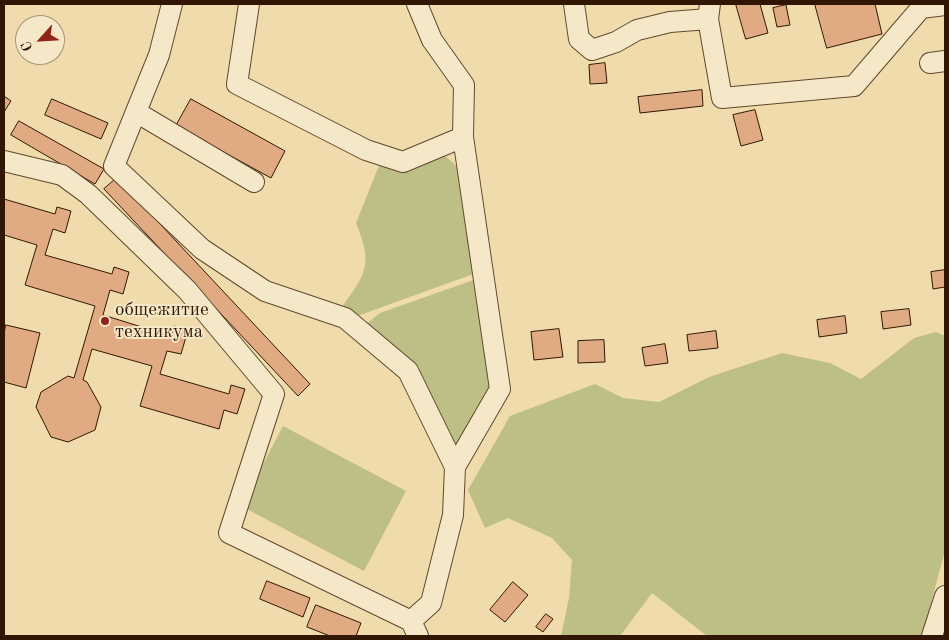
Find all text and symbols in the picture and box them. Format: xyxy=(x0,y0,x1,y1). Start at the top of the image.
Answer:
north arrow xyxy=(15,15,65,65)
text: С xyxy=(19,39,36,53)
place label: общежитие техникума xyxy=(115,299,209,343)
marker: общежитие техникума xyxy=(99,315,111,327)

